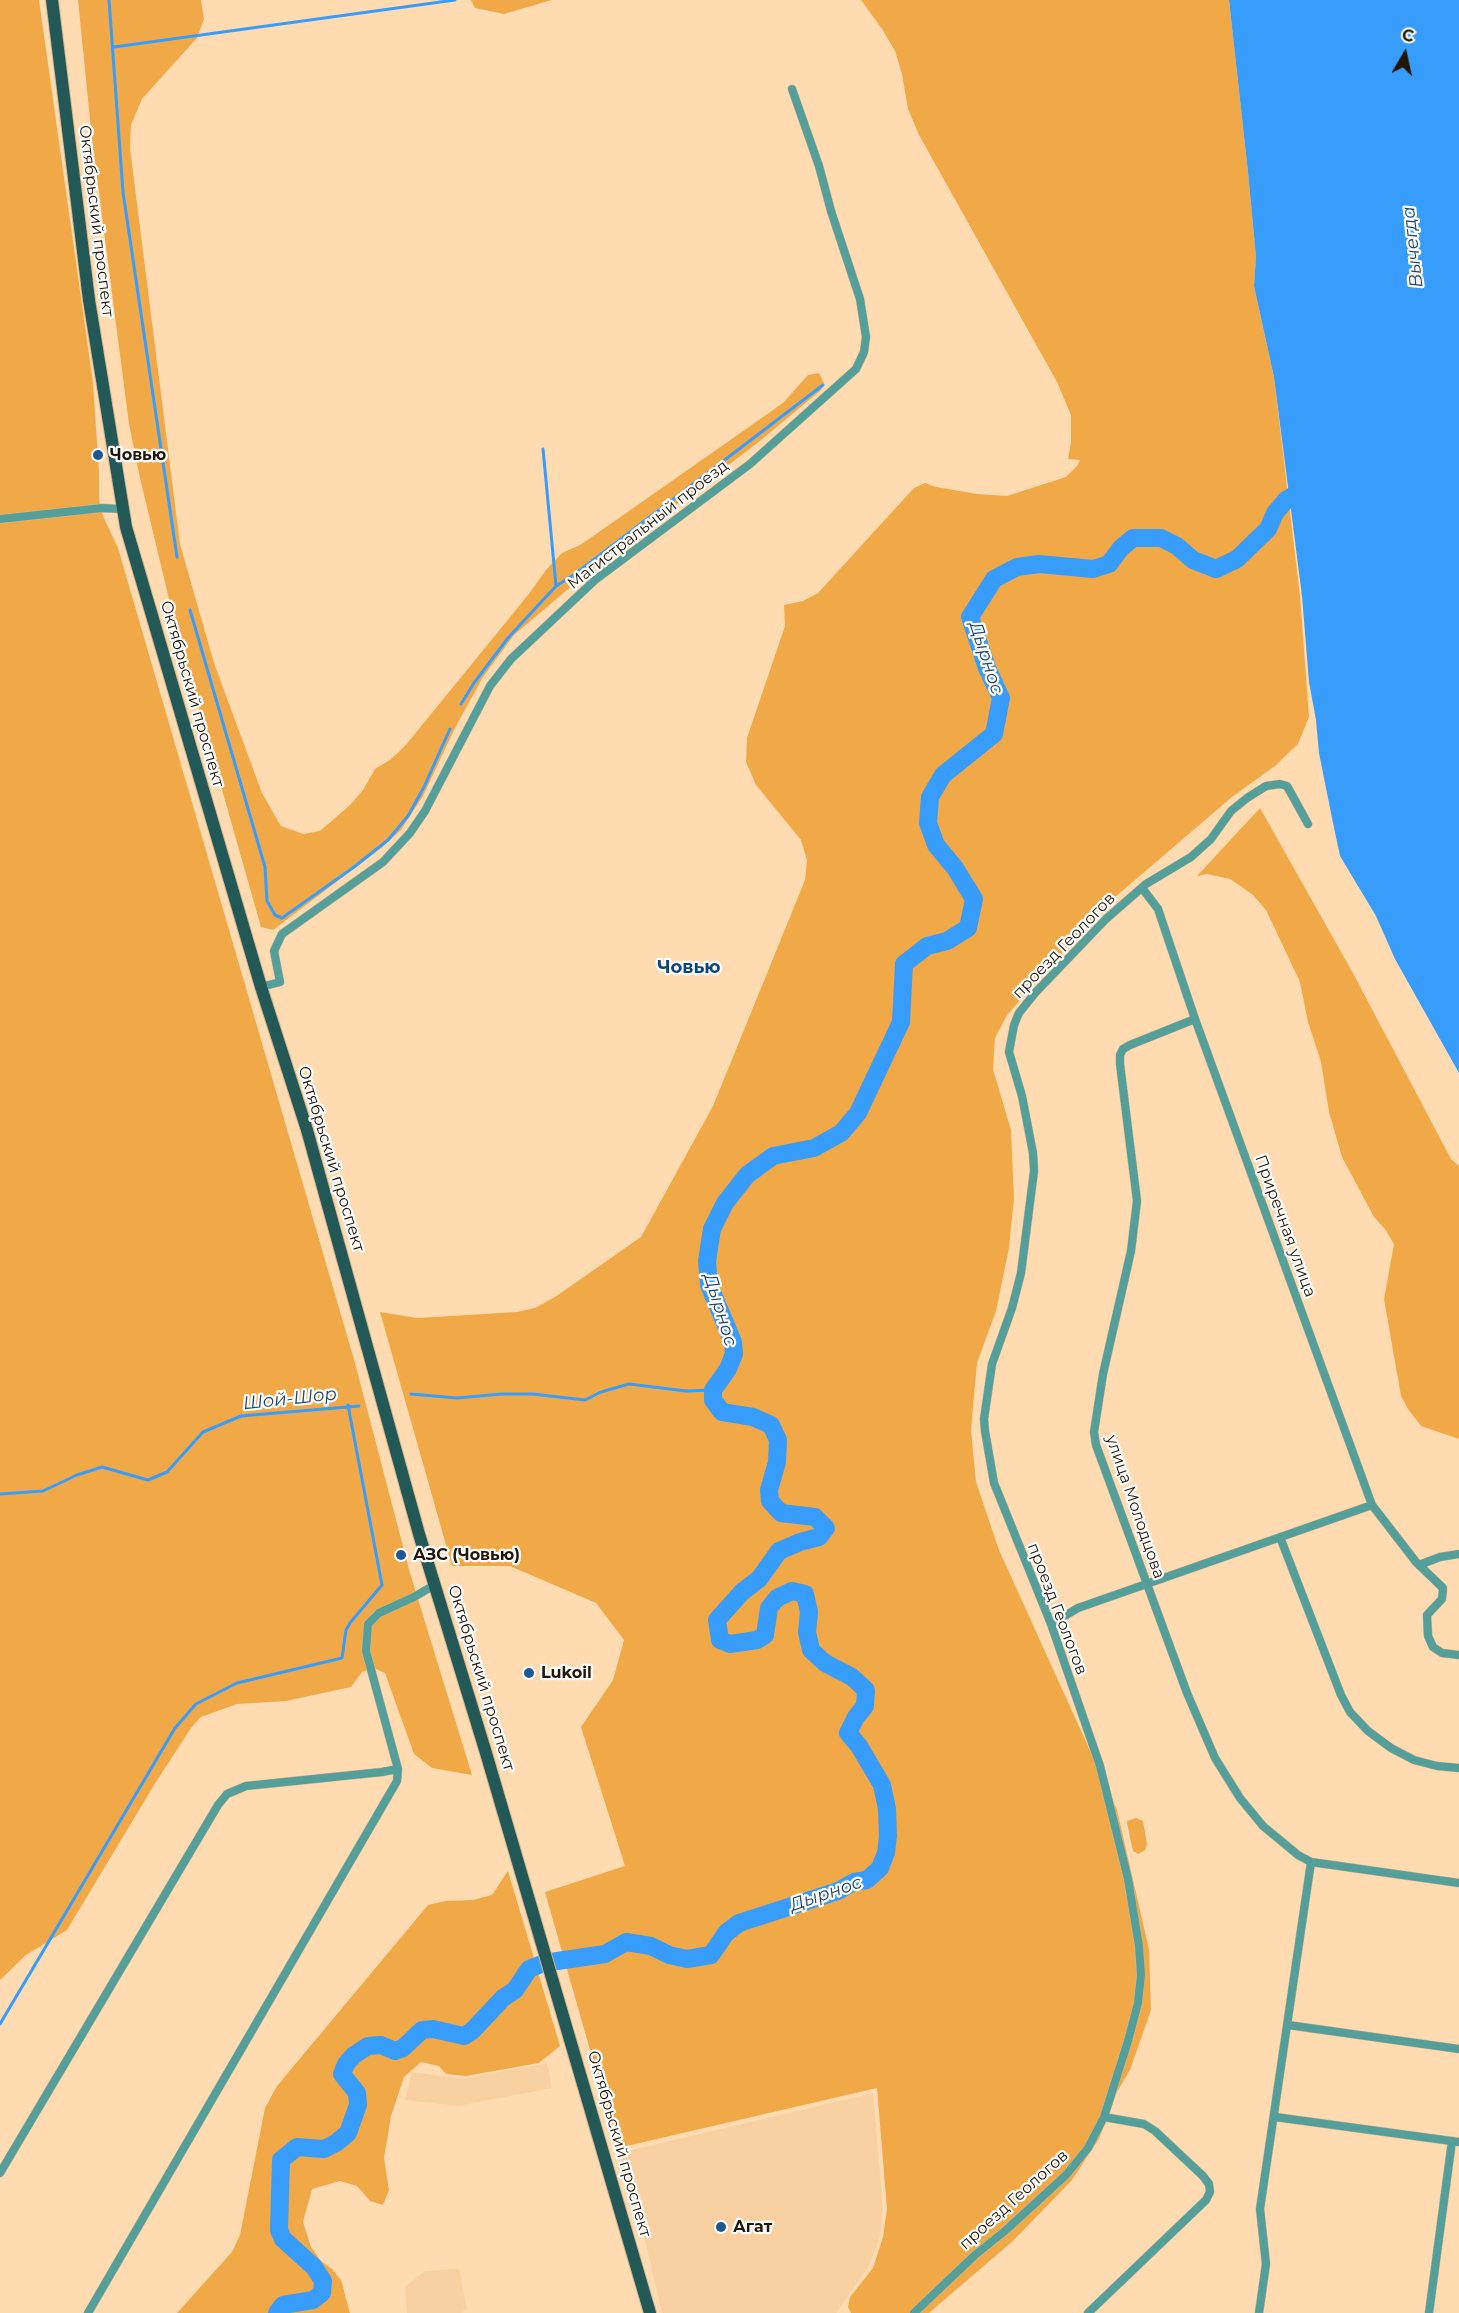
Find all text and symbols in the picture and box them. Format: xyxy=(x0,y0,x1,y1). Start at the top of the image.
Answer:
north arrow xyxy=(1375,24,1435,84)
text: С xyxy=(1401,25,1415,46)
street label: Октябрьский проспект xyxy=(75,124,117,318)
water label: Вычегда xyxy=(1398,205,1428,289)
place label: Човью xyxy=(110,445,166,465)
marker: Човью xyxy=(91,448,105,462)
street label: Магистральный проезд xyxy=(564,456,732,594)
street label: Октябрьский проспект xyxy=(156,599,228,789)
water label: Дырнос xyxy=(964,619,1008,697)
street label: проезд Геологов xyxy=(1009,889,1119,1003)
district label: Човью xyxy=(657,957,721,979)
street label: Октябрьский проспект xyxy=(294,1064,368,1254)
street label: Приречная улица xyxy=(1250,1152,1320,1300)
water label: Дырнос xyxy=(699,1271,741,1349)
water label: Шой-Шор xyxy=(242,1383,338,1415)
street label: улица Молодцова xyxy=(1101,1433,1169,1581)
street label: проезд Геологов xyxy=(1023,1540,1091,1678)
place label: АЗС (Човью) xyxy=(413,1545,520,1565)
marker: АЗС (Човью) xyxy=(394,1548,408,1562)
street label: Октябрьский проспект xyxy=(444,1583,518,1773)
place label: Lukoil xyxy=(541,1663,592,1683)
marker: Lukoil xyxy=(522,1666,536,1680)
water label: Дырнос xyxy=(787,1872,865,1916)
street label: Октябрьский проспект xyxy=(583,2049,655,2239)
street label: проезд Геологов xyxy=(956,2146,1072,2254)
place label: Агат xyxy=(733,2217,772,2237)
marker: Агат xyxy=(714,2220,728,2234)

